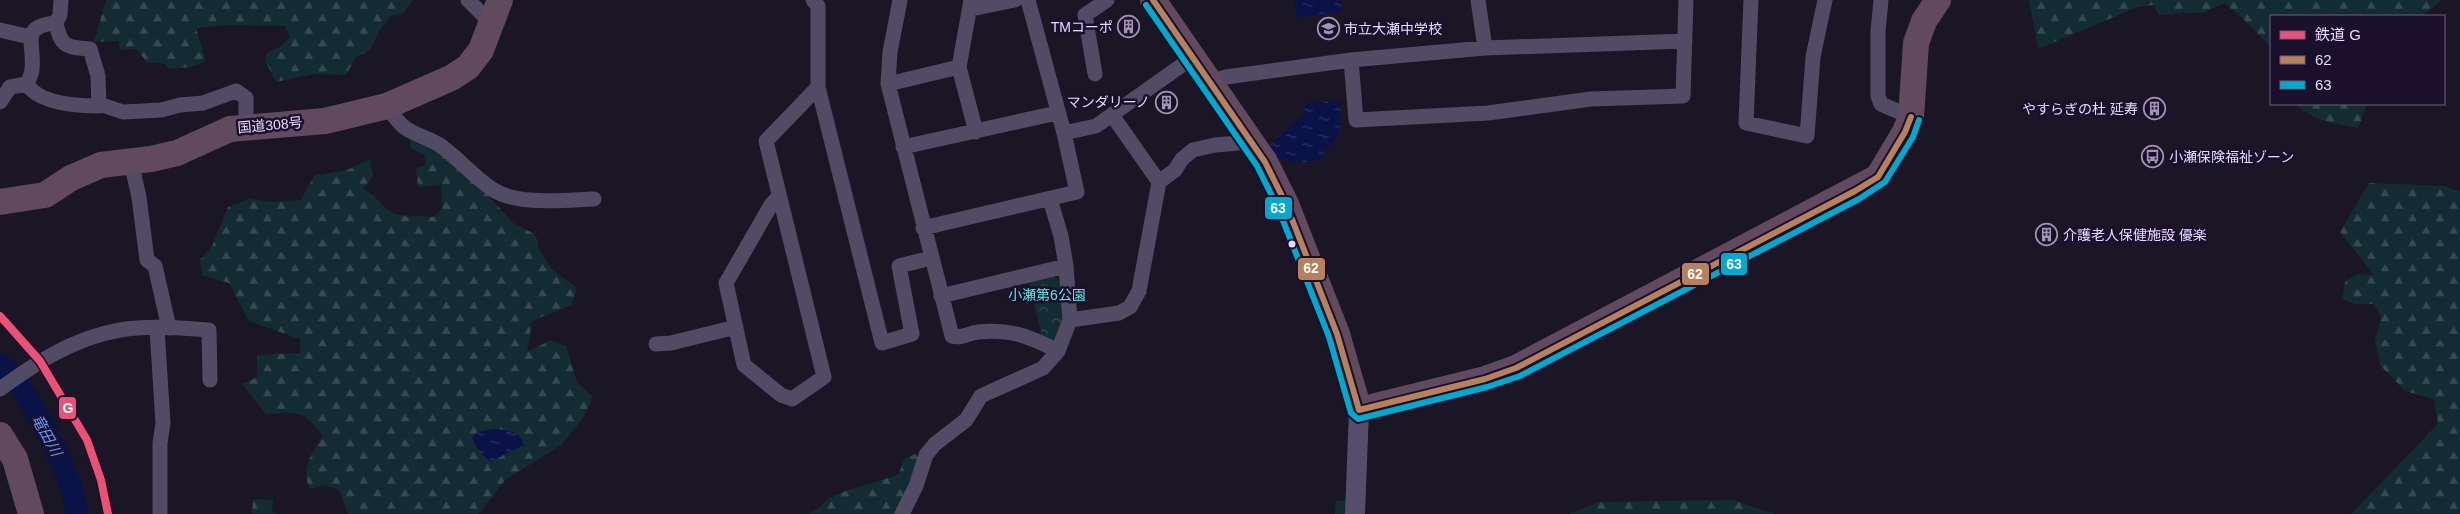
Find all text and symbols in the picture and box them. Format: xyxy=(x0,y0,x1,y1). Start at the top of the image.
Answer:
building icon: TMコーポ xyxy=(1117,15,1141,39)
legend xyxy=(2270,15,2445,105)
school or university icon: 市立大瀬中学校 xyxy=(1316,17,1340,41)
place label: TMコーポ xyxy=(1051,19,1113,35)
place label: 市立大瀬中学校 xyxy=(1344,21,1442,37)
text: 鉄道 G xyxy=(2315,26,2361,43)
text: 62 xyxy=(2315,51,2332,68)
text: 63 xyxy=(2315,76,2332,93)
building icon: マンダリーノ xyxy=(1154,90,1178,114)
place label: マンダリーノ xyxy=(1067,94,1150,110)
building icon: やすらぎの杜 延寿 xyxy=(2142,97,2166,121)
place label: やすらぎの杜 延寿 xyxy=(2022,101,2138,117)
street label: 国道308号 xyxy=(237,114,303,136)
bus stop icon: 小瀬保険福祉ゾーン xyxy=(2141,145,2165,169)
place label: 小瀬保険福祉ゾーン xyxy=(2169,149,2294,165)
line badge: 63 xyxy=(1264,196,1293,220)
text: 63 xyxy=(1270,200,1286,216)
building icon: 介護老人保健施設 優楽 xyxy=(2035,223,2059,247)
place label: 介護老人保健施設 優楽 xyxy=(2063,227,2207,243)
unlabelled marker xyxy=(1287,239,1297,249)
line badge: 63 xyxy=(1720,252,1748,276)
text: 63 xyxy=(1726,256,1742,272)
line badge: 62 xyxy=(1297,257,1326,281)
text: 62 xyxy=(1303,260,1319,276)
line badge: 62 xyxy=(1681,262,1710,286)
text: 62 xyxy=(1687,266,1703,282)
park label: 小瀬第6公園 xyxy=(1008,287,1086,303)
line badge: G xyxy=(58,396,77,420)
text: G xyxy=(63,400,74,416)
water label: 竜田川 xyxy=(29,411,66,461)

